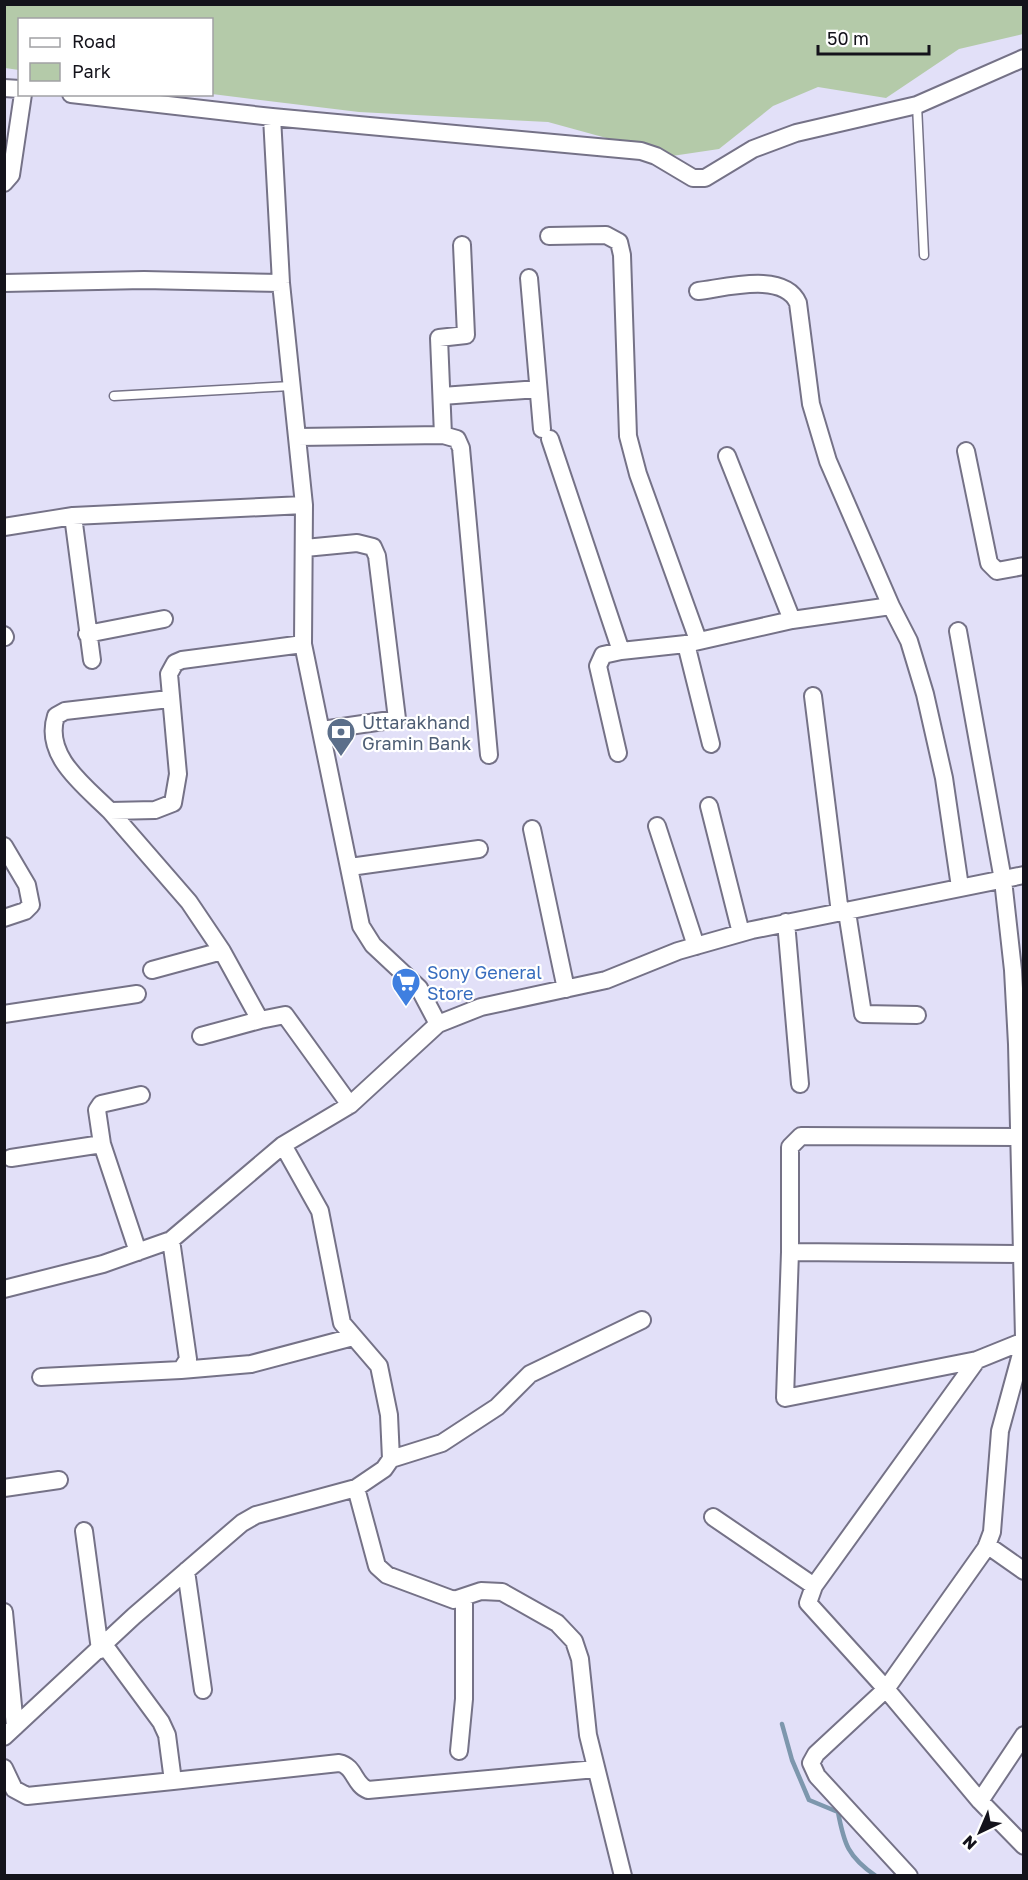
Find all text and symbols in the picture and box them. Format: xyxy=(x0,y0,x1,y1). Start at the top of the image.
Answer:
legend xyxy=(18,18,213,96)
scale bar xyxy=(818,18,929,56)
text: 50 m xyxy=(827,27,869,49)
text: Road xyxy=(72,30,116,52)
text: Park xyxy=(72,60,111,82)
place label: Uttarakhand Gramin Bank xyxy=(362,711,472,754)
bank icon: Uttarakhand Gramin Bank xyxy=(325,716,357,758)
place label: Sony General Store xyxy=(427,961,542,1004)
supermarket icon: Sony General Store xyxy=(390,966,422,1008)
north arrow xyxy=(950,1802,1010,1862)
text: N xyxy=(958,1831,981,1854)

